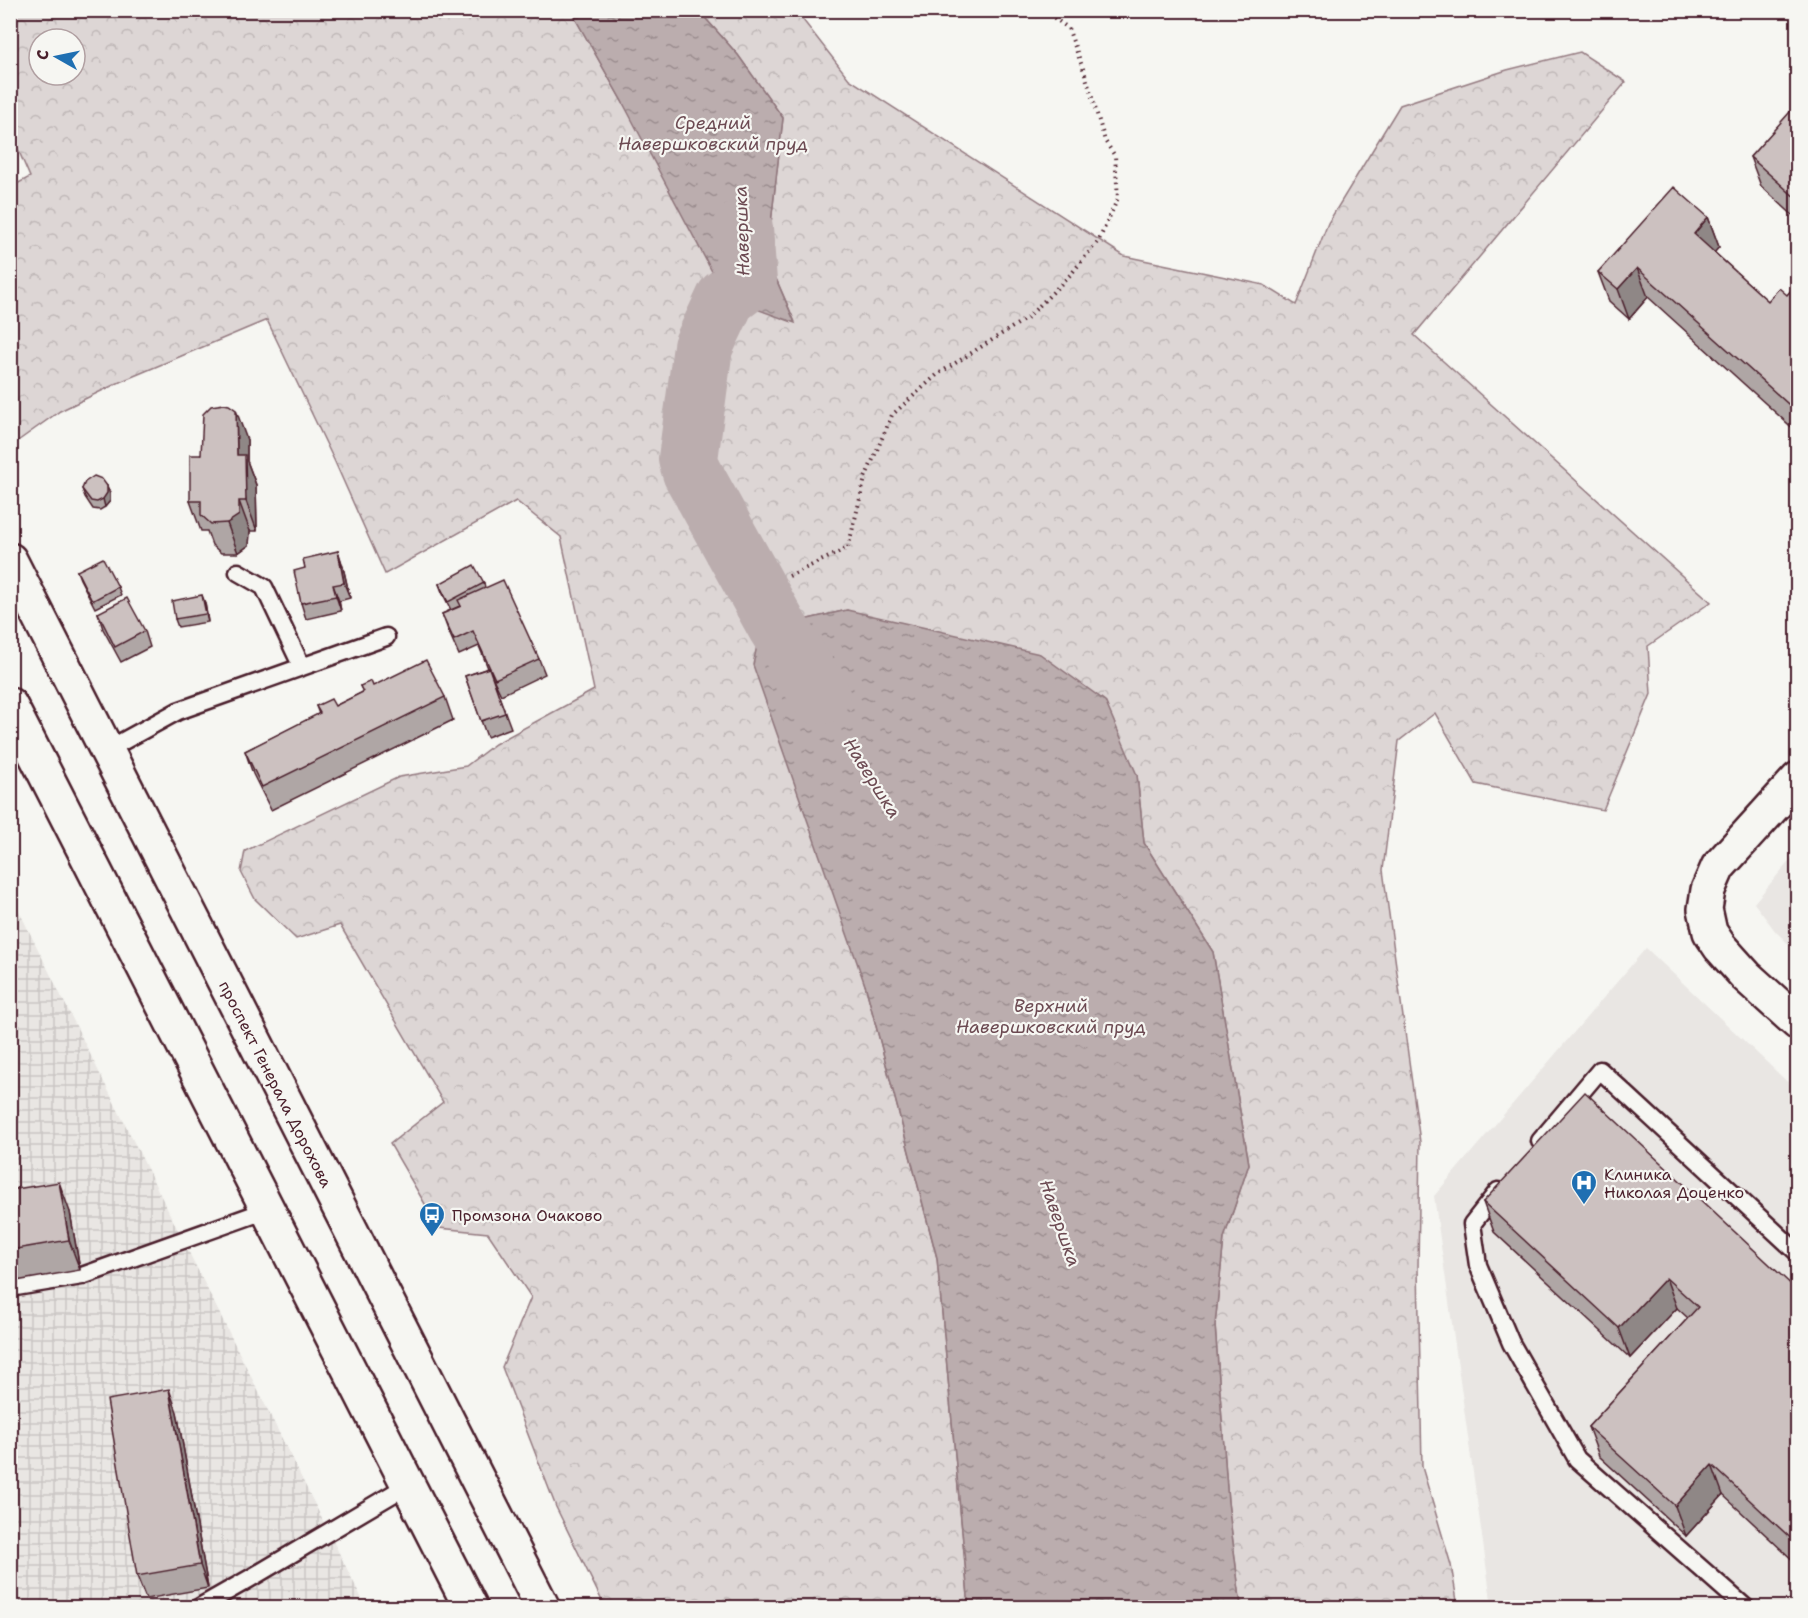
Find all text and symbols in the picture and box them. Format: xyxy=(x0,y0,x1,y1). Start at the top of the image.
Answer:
north arrow xyxy=(27,27,87,87)
text: С xyxy=(32,48,54,61)
water label: Средний Навершковский пруд xyxy=(618,111,808,156)
water label: Навершка xyxy=(728,185,756,277)
water label: Навершка xyxy=(838,733,906,823)
street label: проспект Генерала Дорохова xyxy=(214,977,337,1191)
water label: Верхний Навершковский пруд xyxy=(956,994,1146,1039)
place label: Клиника Николая Доценко xyxy=(1604,1164,1744,1203)
hospital icon: Клиника Николая Доценко xyxy=(1569,1168,1599,1206)
water label: Навершка xyxy=(1034,1176,1086,1270)
bus stop icon: Промзона Очаково xyxy=(417,1200,447,1238)
place label: Промзона Очаково xyxy=(452,1205,602,1226)

